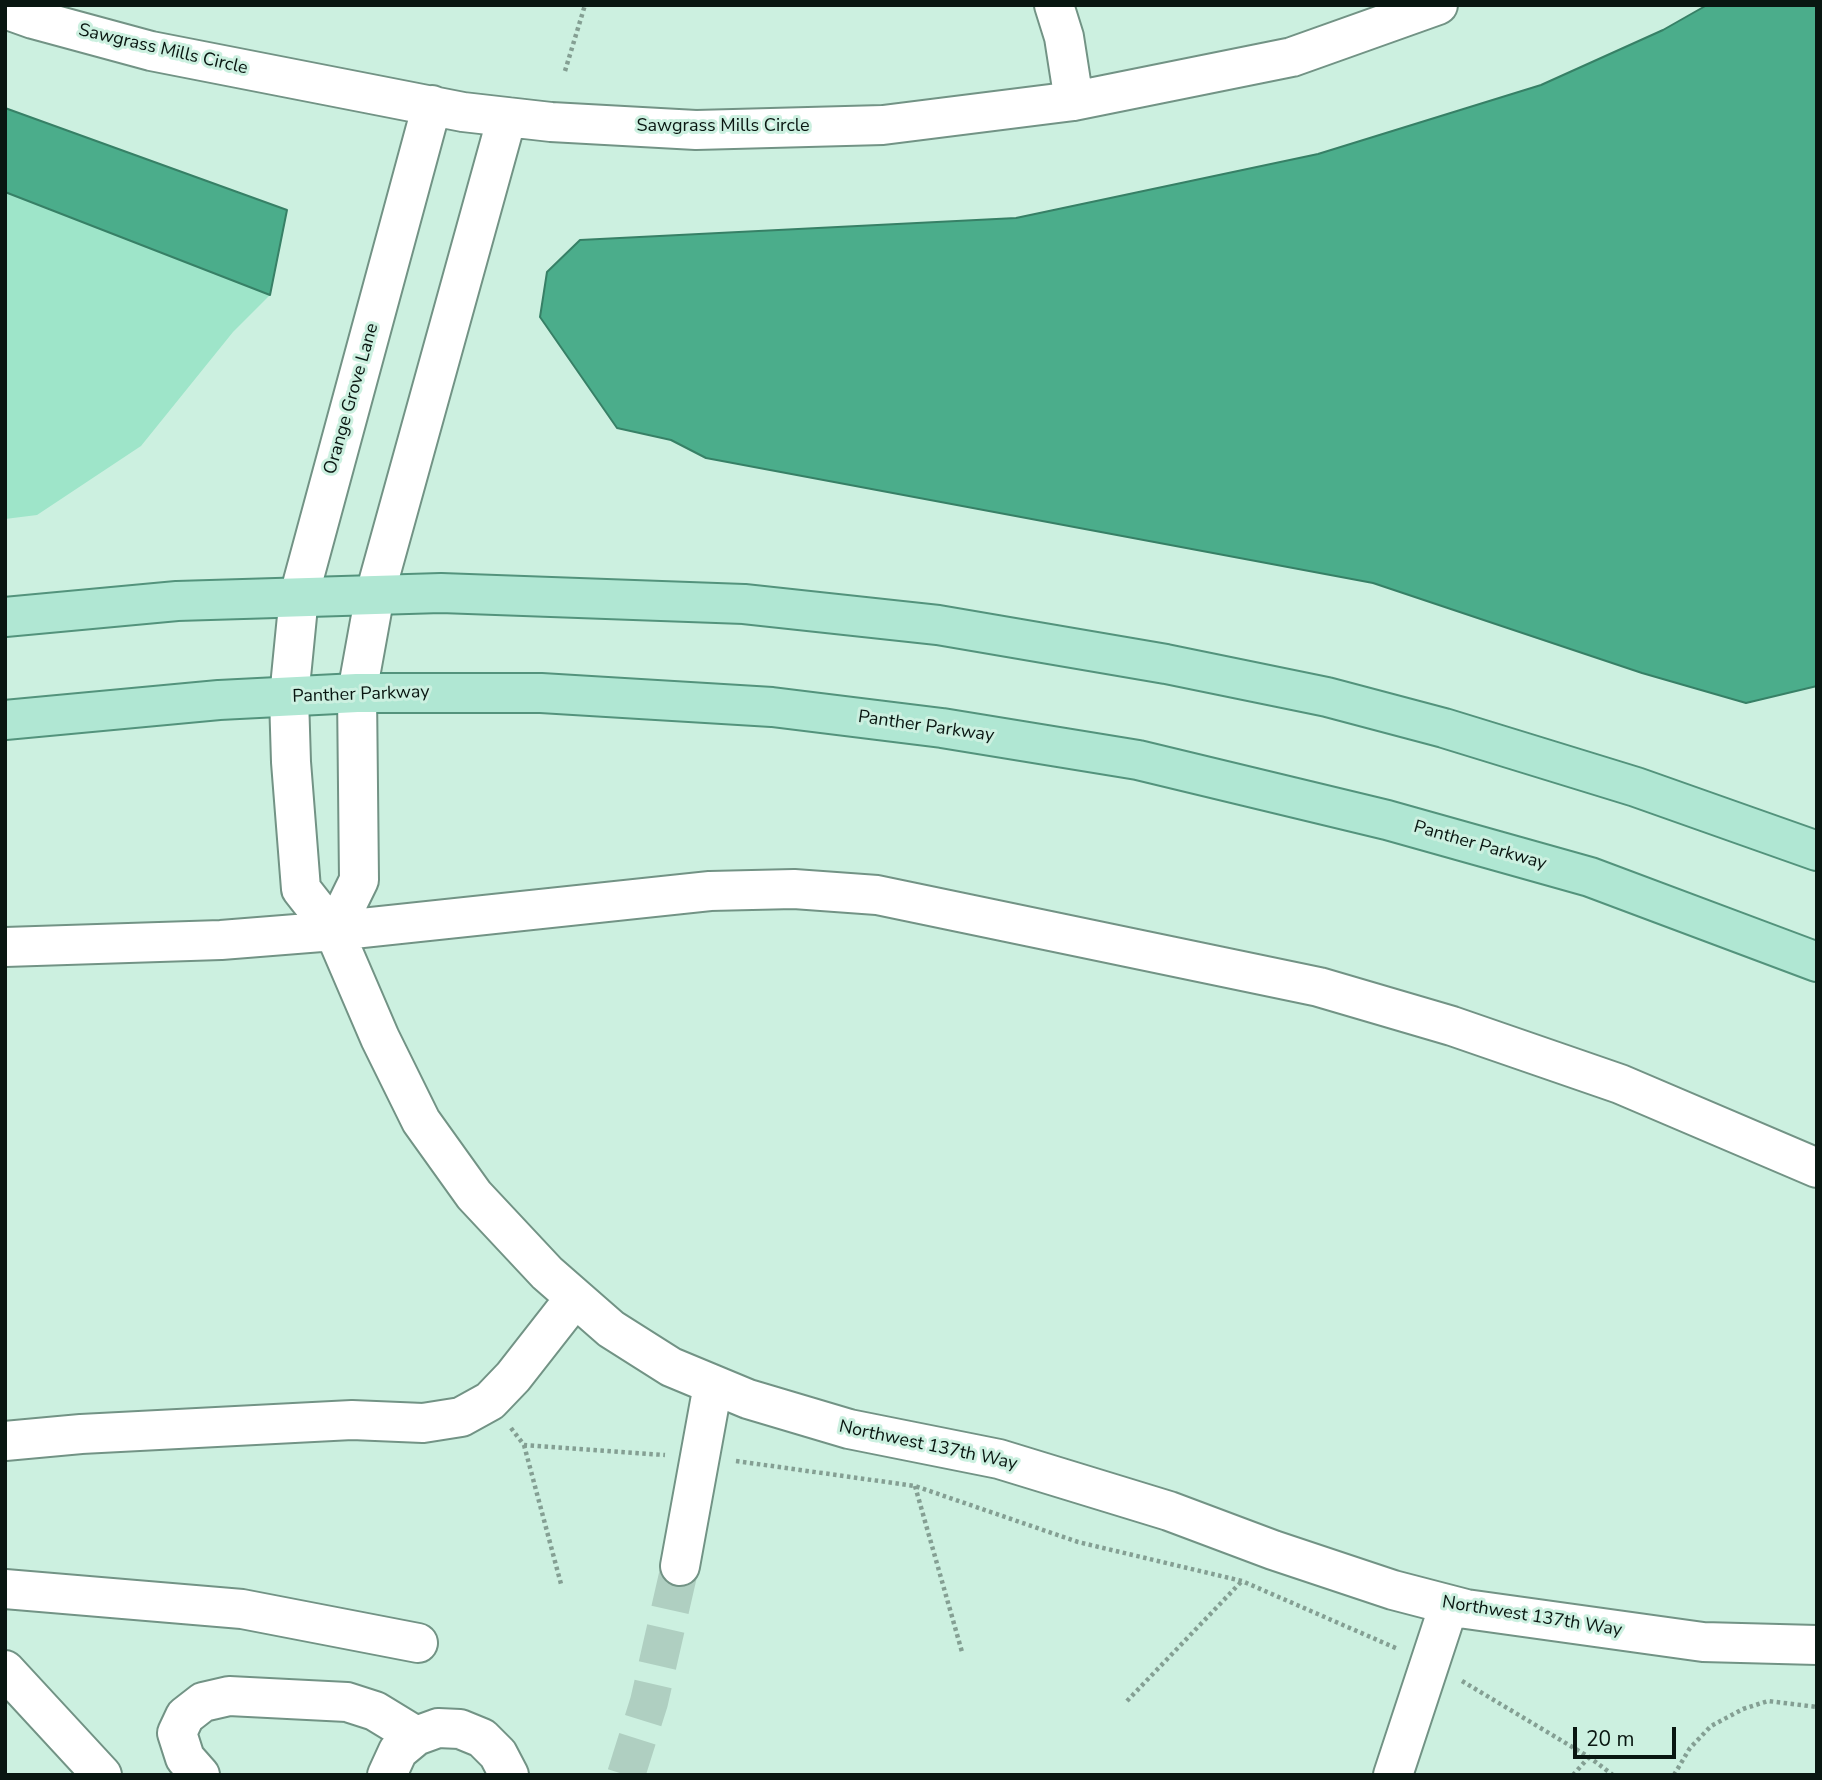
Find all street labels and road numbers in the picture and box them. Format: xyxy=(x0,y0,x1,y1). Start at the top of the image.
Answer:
street label: Sawgrass Mills Circle xyxy=(76,20,250,80)
street label: Sawgrass Mills Circle xyxy=(636,116,810,138)
street label: Orange Grove Lane xyxy=(320,321,384,477)
street label: Panther Parkway xyxy=(292,682,430,708)
street label: Panther Parkway xyxy=(857,707,995,747)
street label: Panther Parkway xyxy=(1411,817,1549,875)
street label: Northwest 137th Way xyxy=(837,1417,1019,1475)
street label: Northwest 137th Way xyxy=(1441,1592,1623,1642)

